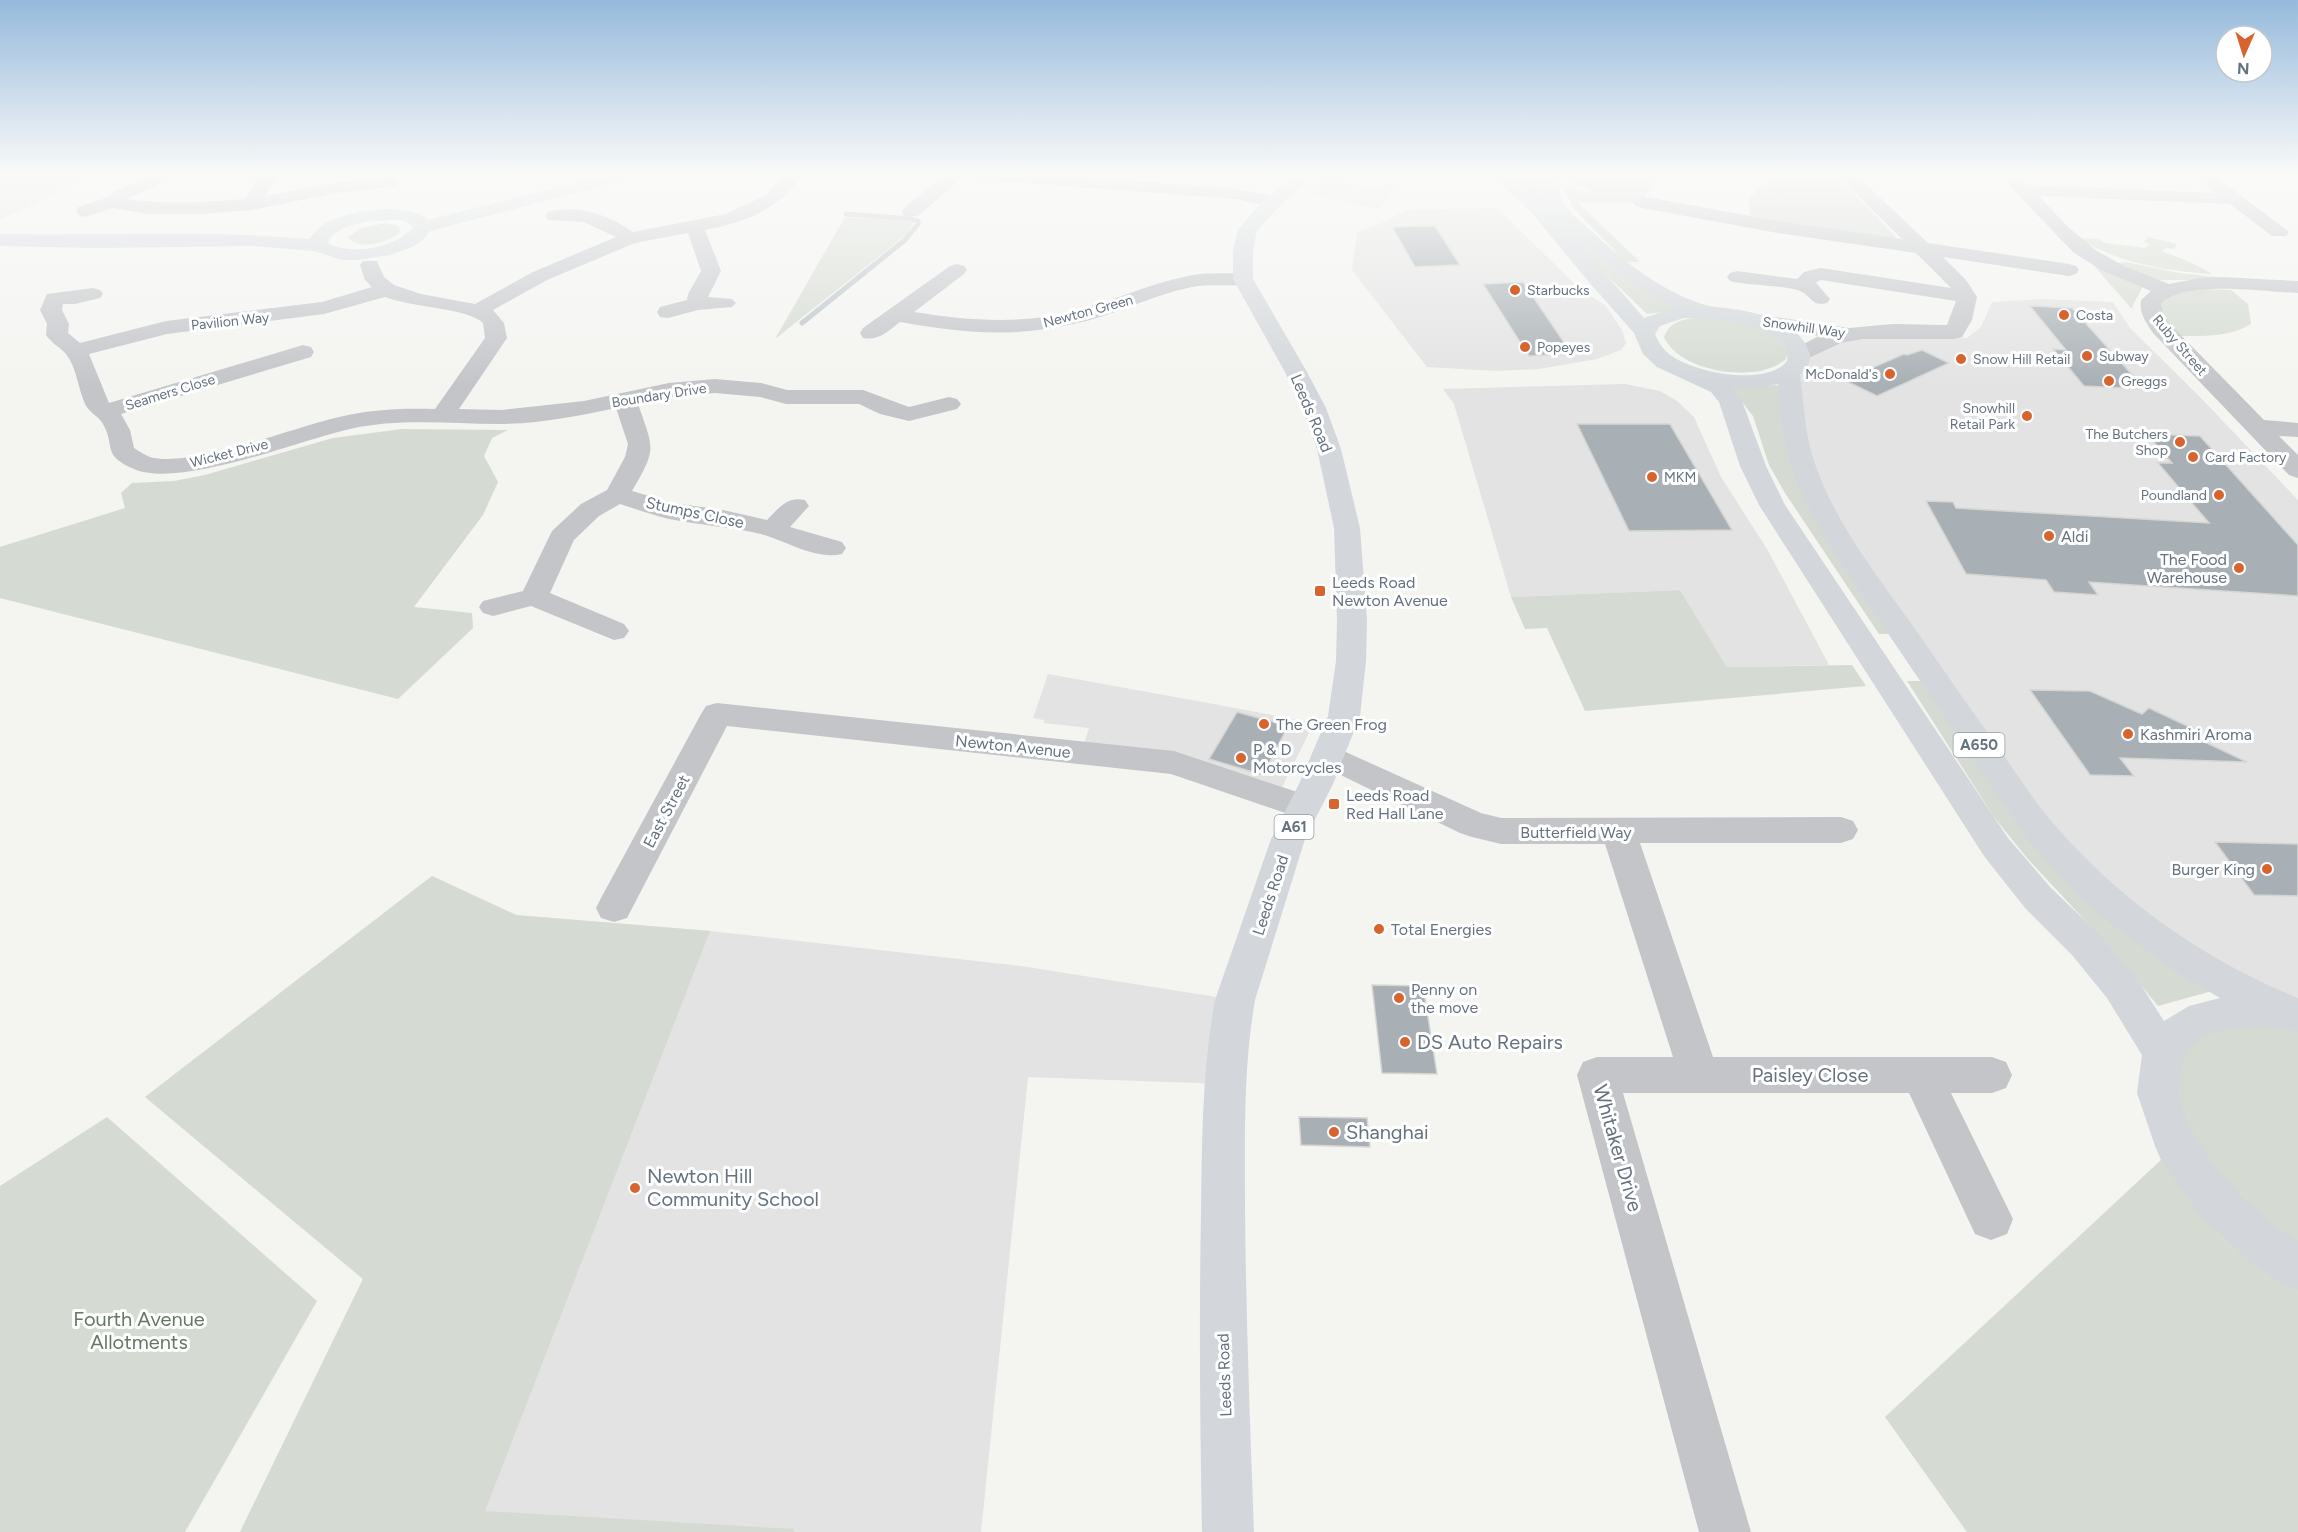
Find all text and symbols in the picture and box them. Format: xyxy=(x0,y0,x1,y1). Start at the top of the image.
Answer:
north arrow xyxy=(2214,24,2274,84)
text: N xyxy=(2237,59,2250,78)
place label: Starbucks xyxy=(1527,282,1590,299)
marker: Starbucks xyxy=(1508,283,1522,297)
street label: Newton Green xyxy=(1041,291,1135,332)
place label: Costa xyxy=(2076,307,2113,324)
marker: Costa xyxy=(2057,308,2071,322)
street label: Pavilion Way xyxy=(190,309,271,334)
street label: Ruby Street xyxy=(2149,312,2211,379)
street label: Snowhill Way xyxy=(1762,313,1847,342)
place label: Popeyes xyxy=(1537,339,1590,356)
marker: Popeyes xyxy=(1518,340,1532,354)
place label: Subway xyxy=(2099,348,2149,365)
marker: Subway xyxy=(2080,349,2094,363)
place label: Snow Hill Retail xyxy=(1973,351,2070,368)
marker: Snow Hill Retail xyxy=(1954,352,1968,366)
place label: McDonald's xyxy=(1805,366,1878,383)
marker: McDonald's xyxy=(1883,367,1897,381)
street label: Seamers Close xyxy=(123,371,217,414)
street label: Leeds Road xyxy=(1286,371,1337,455)
place label: Greggs xyxy=(2121,373,2167,390)
marker: Greggs xyxy=(2102,374,2116,388)
street label: Boundary Drive xyxy=(611,380,708,411)
place label: Snowhill Retail Park xyxy=(1950,400,2015,433)
marker: Snowhill Retail Park xyxy=(2020,409,2034,423)
place label: The Butchers Shop xyxy=(2085,426,2168,459)
marker: The Butchers Shop xyxy=(2173,435,2187,449)
street label: Wicket Drive xyxy=(188,436,270,471)
place label: Card Factory xyxy=(2205,449,2287,466)
marker: Card Factory xyxy=(2186,450,2200,464)
place label: MKM xyxy=(1664,469,1696,486)
marker: MKM xyxy=(1645,470,1659,484)
place label: Poundland xyxy=(2141,487,2207,504)
marker: Poundland xyxy=(2212,488,2226,502)
street label: Stumps Close xyxy=(644,493,746,532)
place label: Aldi xyxy=(2061,527,2088,546)
marker: Aldi xyxy=(2042,529,2056,543)
place label: The Food Warehouse xyxy=(2147,550,2227,587)
marker: The Food Warehouse xyxy=(2232,561,2246,575)
place label: Leeds Road Newton Avenue xyxy=(1332,573,1448,610)
marker: Leeds Road Newton Avenue xyxy=(1313,584,1327,598)
place label: The Green Frog xyxy=(1276,715,1387,734)
marker: The Green Frog xyxy=(1257,717,1271,731)
place label: Kashmiri Aroma xyxy=(2140,725,2252,744)
marker: Kashmiri Aroma xyxy=(2121,727,2135,741)
street label: Newton Avenue xyxy=(954,731,1072,762)
road number: A650 xyxy=(1954,733,2004,757)
place label: P & D Motorcycles xyxy=(1253,740,1342,777)
marker: P & D Motorcycles xyxy=(1234,751,1248,765)
street label: East Street xyxy=(639,772,694,851)
place label: Leeds Road Red Hall Lane xyxy=(1346,786,1444,823)
marker: Leeds Road Red Hall Lane xyxy=(1327,797,1341,811)
road number: A61 xyxy=(1274,815,1314,839)
street label: Butterfield Way xyxy=(1520,823,1632,842)
street label: Leeds Road xyxy=(1249,853,1292,938)
place label: Burger King xyxy=(2172,860,2255,879)
marker: Burger King xyxy=(2260,862,2274,876)
place label: Total Energies xyxy=(1391,920,1492,939)
marker: Total Energies xyxy=(1372,922,1386,936)
place label: Penny on the move xyxy=(1411,980,1478,1017)
marker: Penny on the move xyxy=(1392,991,1406,1005)
place label: DS Auto Repairs xyxy=(1417,1030,1563,1054)
marker: DS Auto Repairs xyxy=(1398,1035,1412,1049)
street label: Paisley Close xyxy=(1752,1063,1868,1087)
street label: Whitaker Drive xyxy=(1588,1082,1648,1214)
place label: Shanghai xyxy=(1346,1120,1429,1144)
marker: Shanghai xyxy=(1327,1125,1341,1139)
place label: Newton Hill Community School xyxy=(647,1164,819,1211)
marker: Newton Hill Community School xyxy=(628,1181,642,1195)
park label: Fourth Avenue Allotments xyxy=(73,1307,205,1354)
street label: Leeds Road xyxy=(1214,1333,1235,1417)

